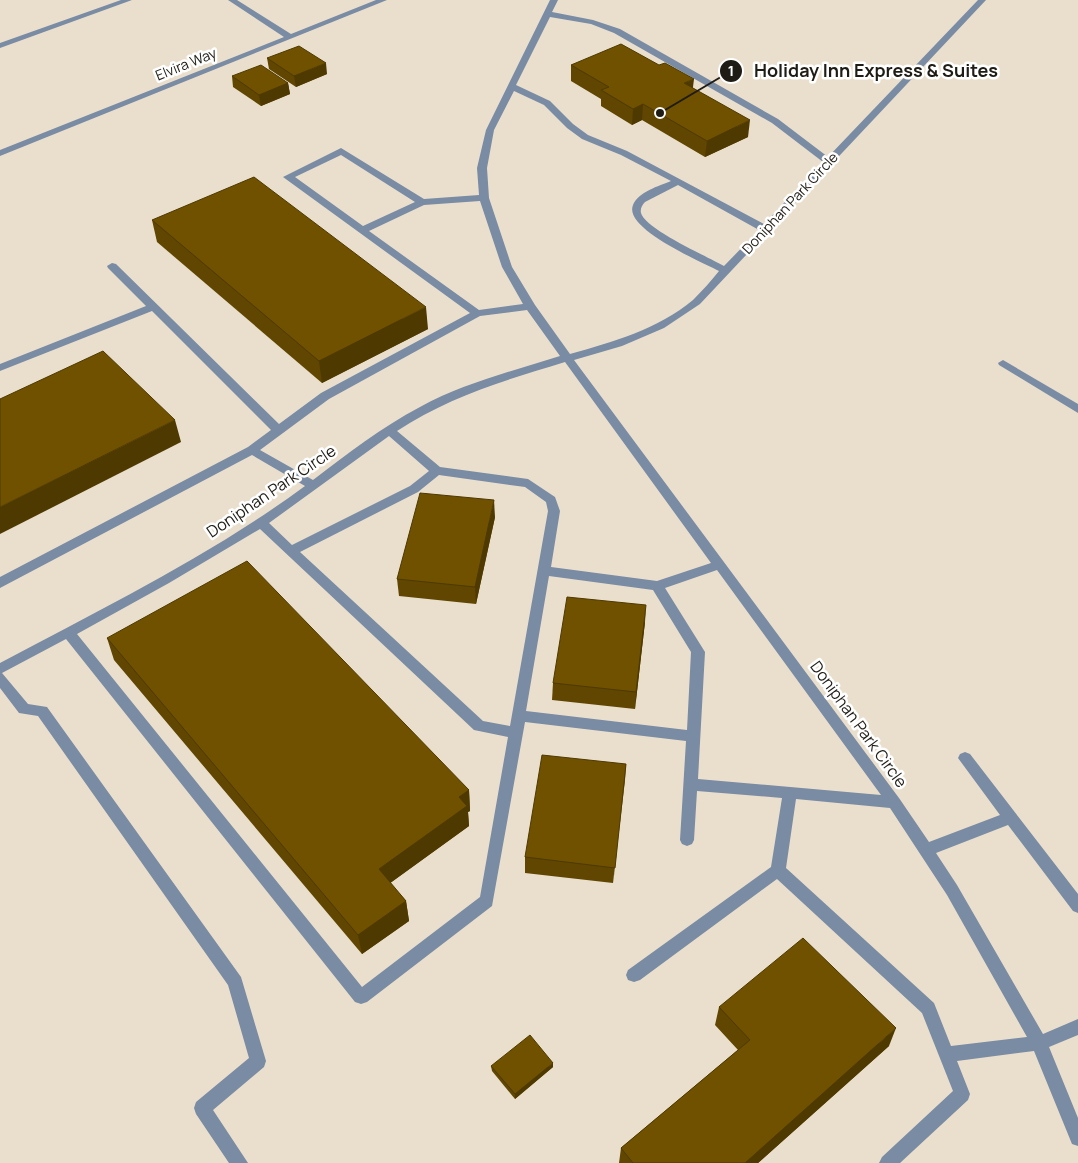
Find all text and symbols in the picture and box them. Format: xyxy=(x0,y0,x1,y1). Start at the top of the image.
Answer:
street label: Elvira Way xyxy=(152,42,220,84)
callout: Holiday Inn Express & Suites xyxy=(719,55,1008,88)
text: Holiday Inn Express & Suites xyxy=(754,58,998,82)
text: 1 xyxy=(728,60,734,81)
street label: Doniphan Park Circle xyxy=(737,148,842,258)
street label: Doniphan Park Circle xyxy=(202,439,340,543)
street label: Doniphan Park Circle xyxy=(806,656,912,792)

